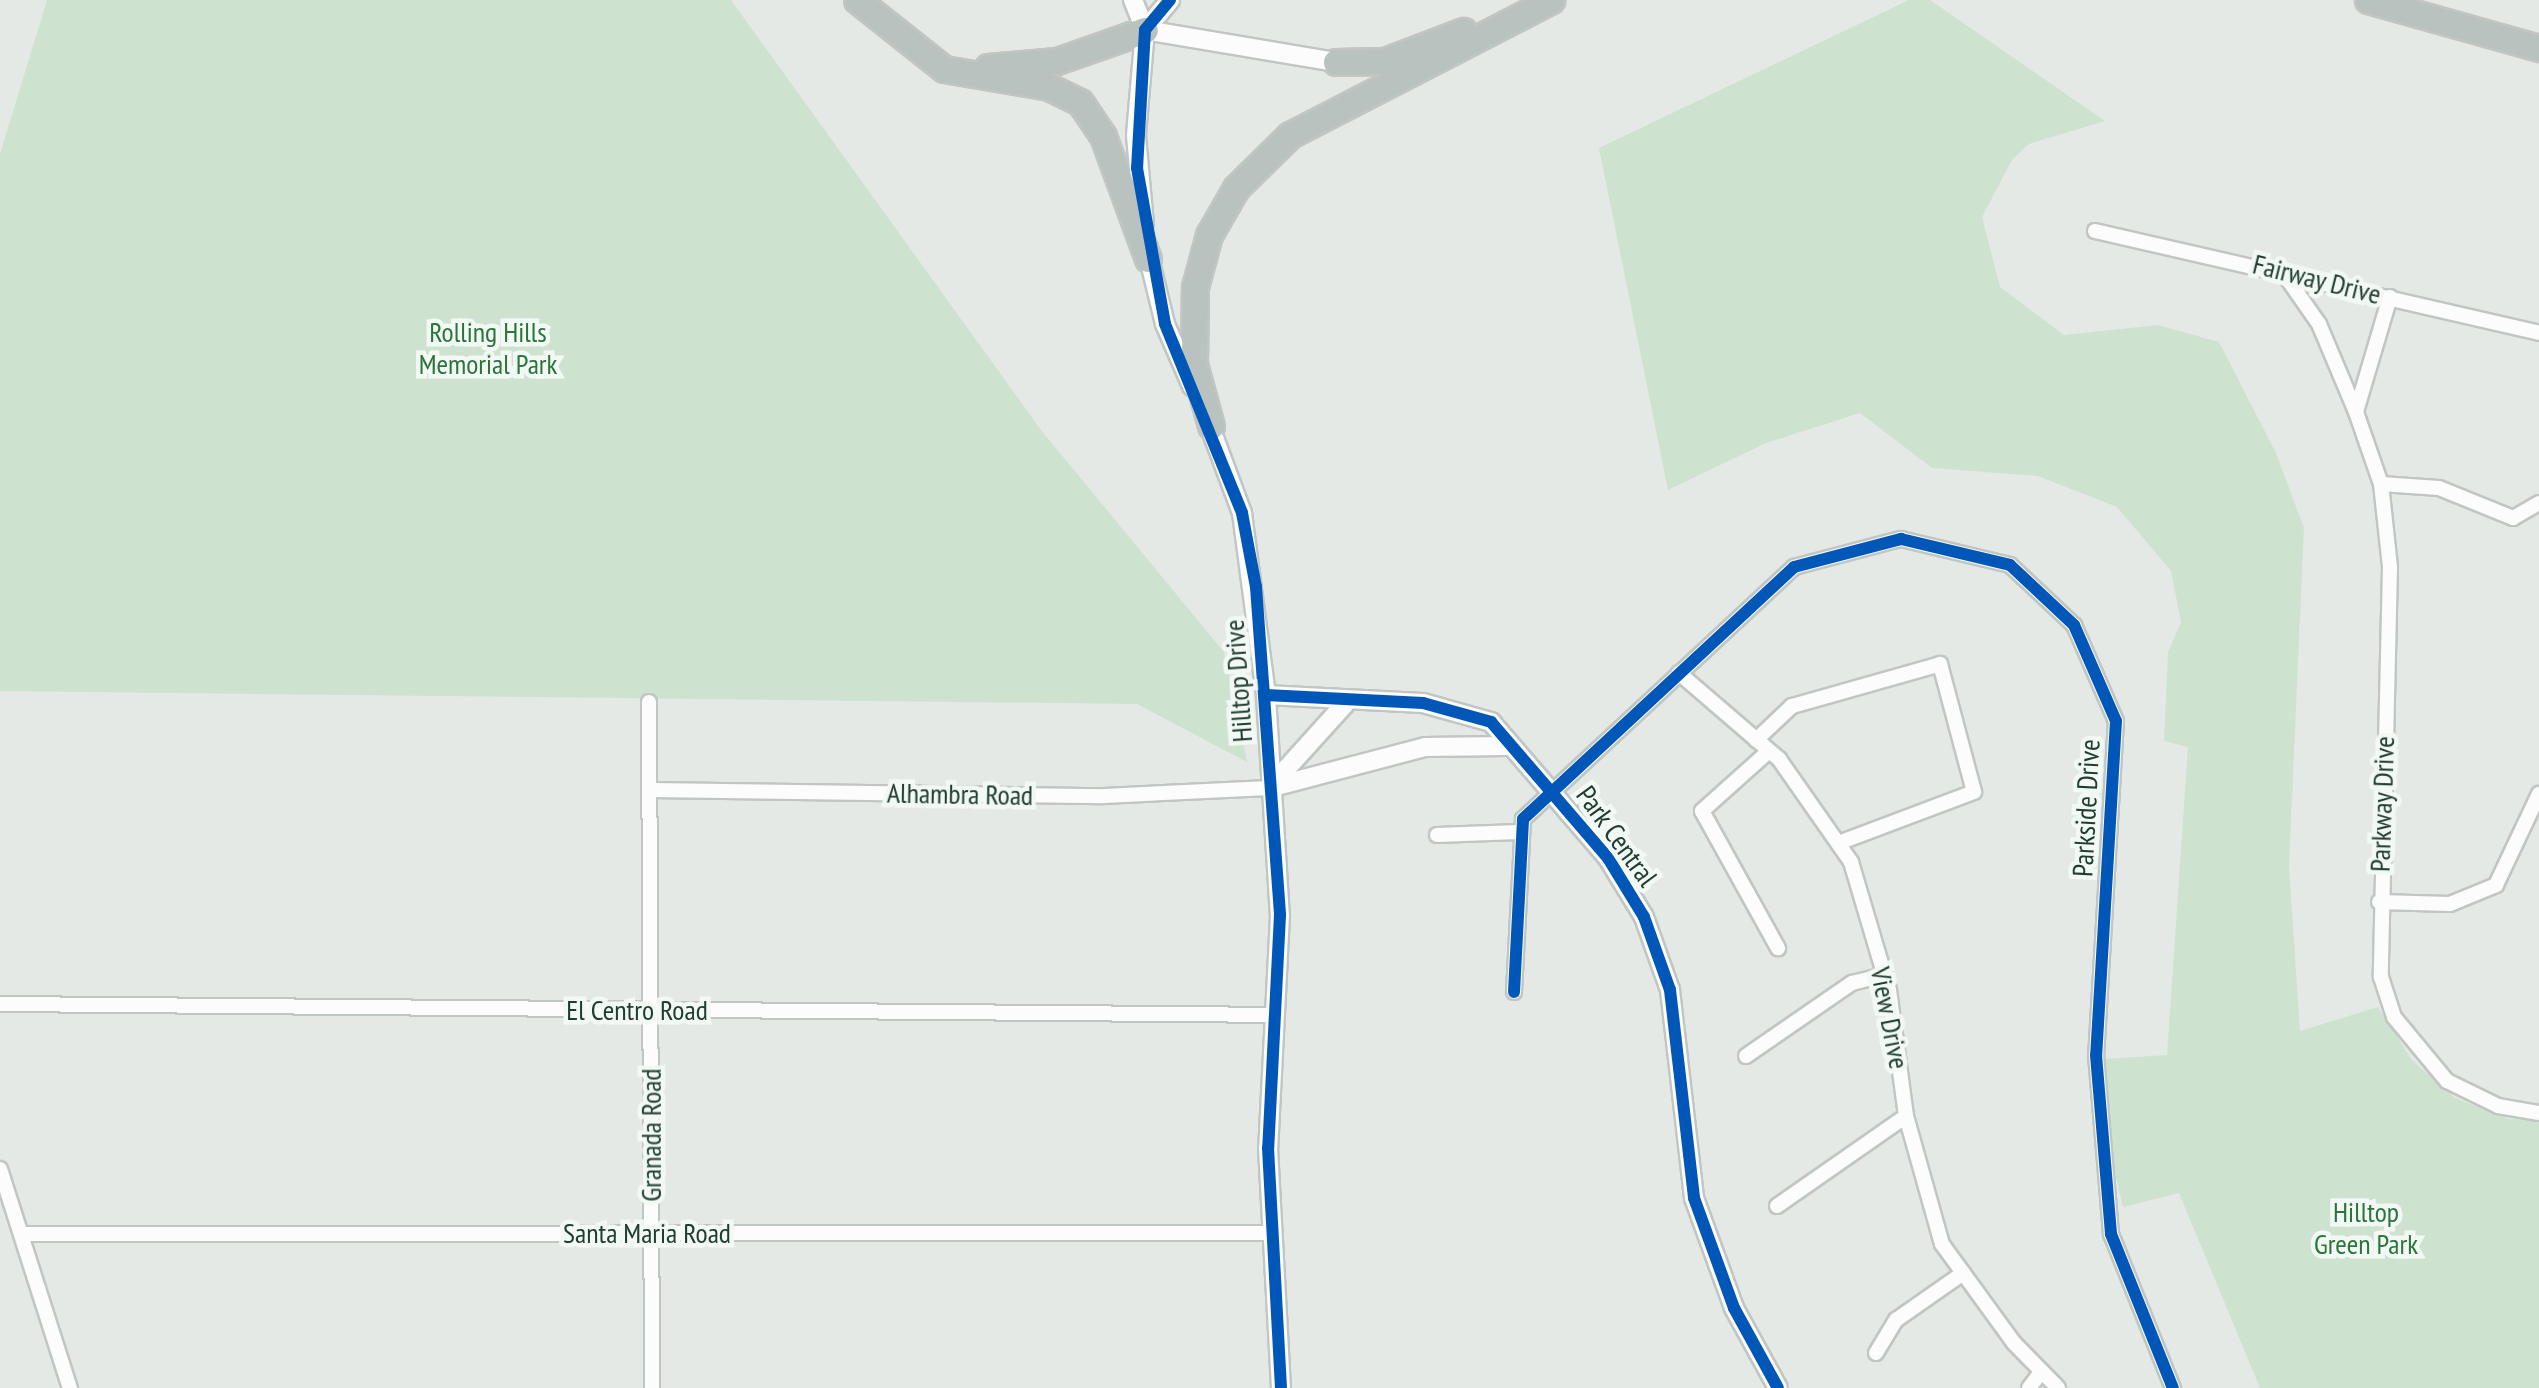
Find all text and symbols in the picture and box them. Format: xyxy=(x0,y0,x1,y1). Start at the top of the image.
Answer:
street label: Fairway Drive xyxy=(2249,247,2385,311)
park label: Rolling Hills Memorial Park xyxy=(419,315,557,381)
street label: Hilltop Drive xyxy=(1217,619,1259,743)
street label: Parkway Drive xyxy=(2363,735,2401,873)
street label: Parkside Drive xyxy=(2066,738,2106,878)
street label: Alhambra Road xyxy=(887,776,1033,812)
street label: Park Central xyxy=(1569,779,1665,893)
street label: View Drive xyxy=(1864,964,1916,1072)
street label: El Centro Road xyxy=(566,993,708,1027)
street label: Granada Road xyxy=(634,1068,668,1202)
park label: Hilltop Green Park xyxy=(2314,1195,2418,1261)
street label: Santa Maria Road xyxy=(563,1216,731,1250)

